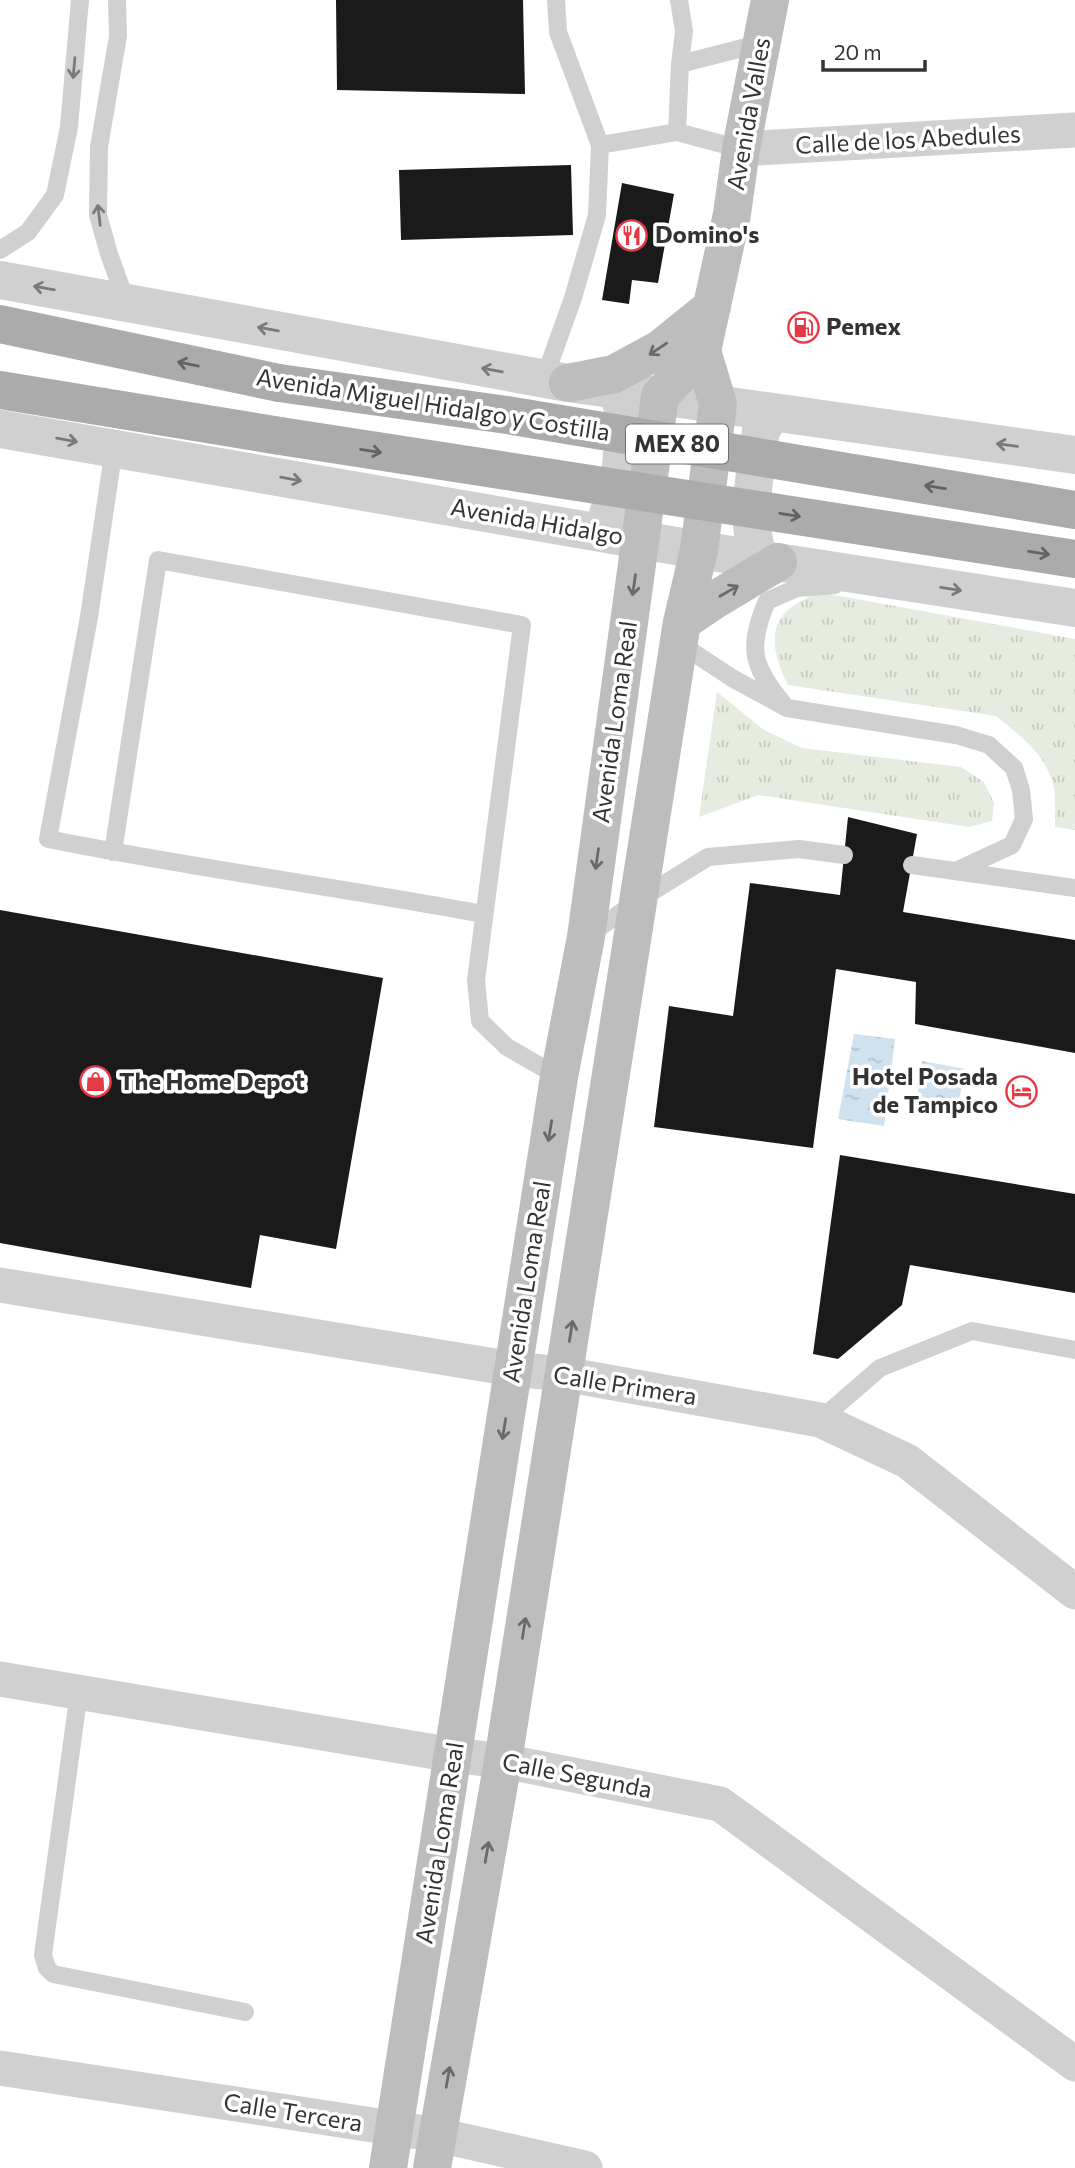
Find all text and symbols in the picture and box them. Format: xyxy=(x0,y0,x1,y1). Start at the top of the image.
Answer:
scale bar xyxy=(823,28,925,72)
street label: Avenida Valles xyxy=(720,35,775,192)
text: 20 m xyxy=(834,39,882,64)
one-way arrow xyxy=(67,56,80,79)
street label: Calle de los Abedules xyxy=(794,118,1021,159)
one-way arrow xyxy=(93,204,106,227)
restaurant icon: Domino's xyxy=(615,218,649,252)
place label: Domino's xyxy=(655,219,759,248)
one-way arrow xyxy=(33,281,56,294)
fuel station icon: Pemex xyxy=(786,310,820,344)
place label: Pemex xyxy=(826,311,901,340)
one-way arrow xyxy=(257,322,280,336)
one-way arrow xyxy=(649,342,668,356)
one-way arrow xyxy=(177,356,200,370)
street label: Avenida Miguel Hidalgo y Costilla xyxy=(254,361,612,446)
one-way arrow xyxy=(481,362,503,376)
road number: MEX 80 xyxy=(626,424,728,464)
one-way arrow xyxy=(55,434,78,448)
one-way arrow xyxy=(997,438,1019,451)
one-way arrow xyxy=(360,444,382,457)
one-way arrow xyxy=(279,473,302,486)
one-way arrow xyxy=(924,480,947,493)
street label: Avenida Hidalgo xyxy=(449,491,626,550)
one-way arrow xyxy=(778,509,801,522)
one-way arrow xyxy=(1027,547,1050,560)
one-way arrow xyxy=(627,573,640,596)
one-way arrow xyxy=(939,583,962,596)
one-way arrow xyxy=(719,584,739,598)
street label: Avenida Loma Real xyxy=(585,619,642,825)
one-way arrow xyxy=(590,847,603,870)
place label: Hotel Posada de Tampico xyxy=(852,1061,998,1118)
shop icon: The Home Depot xyxy=(79,1065,113,1099)
place label: The Home Depot xyxy=(119,1066,305,1095)
hotel icon: Hotel Posada de Tampico xyxy=(1004,1074,1038,1108)
one-way arrow xyxy=(544,1120,557,1142)
street label: Avenida Loma Real xyxy=(495,1179,556,1385)
one-way arrow xyxy=(564,1320,577,1343)
street label: Calle Primera xyxy=(551,1359,699,1410)
one-way arrow xyxy=(497,1417,510,1440)
one-way arrow xyxy=(518,1617,531,1640)
street label: Avenida Loma Real xyxy=(408,1740,469,1946)
street label: Calle Segunda xyxy=(500,1746,655,1803)
one-way arrow xyxy=(481,1842,494,1864)
one-way arrow xyxy=(442,2066,455,2089)
street label: Calle Tercera xyxy=(222,2086,365,2137)

